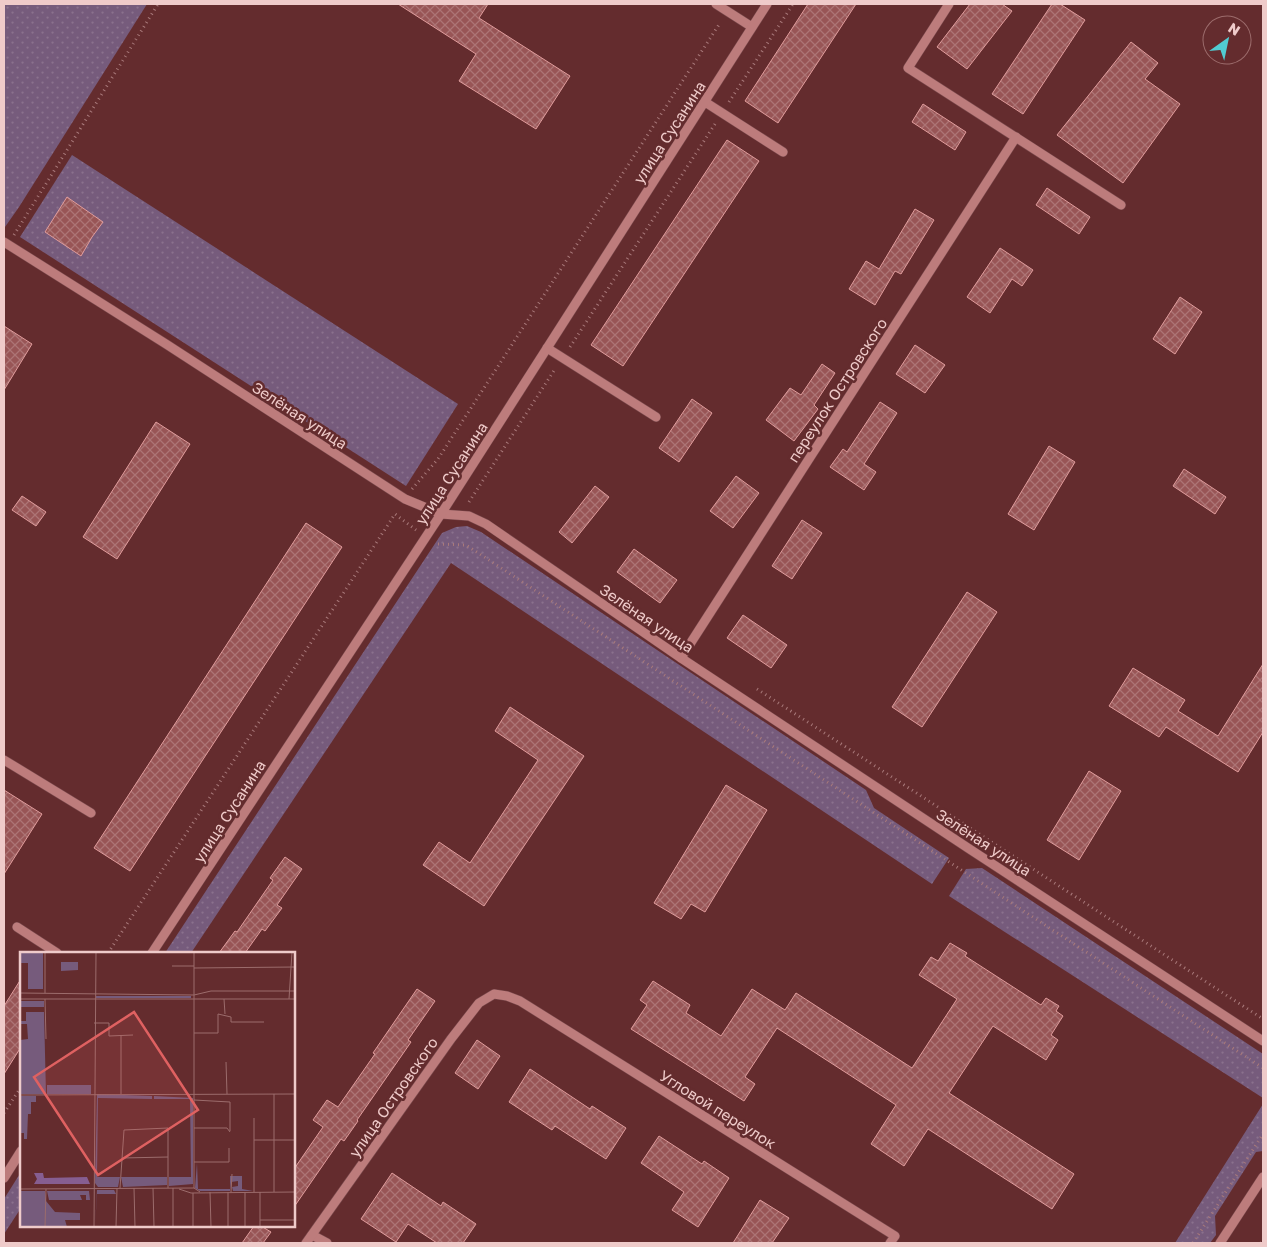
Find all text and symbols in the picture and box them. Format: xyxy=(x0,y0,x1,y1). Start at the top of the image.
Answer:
north arrow xyxy=(1202,15,1252,65)
text: N xyxy=(1225,19,1243,39)
street label: улица Сусанина xyxy=(629,77,709,187)
street label: переулок Островского xyxy=(784,315,890,465)
street label: Зелёная улица xyxy=(249,378,351,452)
street label: улица Сусанина xyxy=(411,418,491,528)
street label: Зелёная улица xyxy=(597,580,697,656)
street label: улица Сусанина xyxy=(189,756,269,866)
street label: Зелёная улица xyxy=(933,805,1035,879)
inset map xyxy=(20,952,295,1227)
street label: улица Островского xyxy=(345,1034,441,1160)
street label: Угловой переулок xyxy=(657,1066,780,1152)

